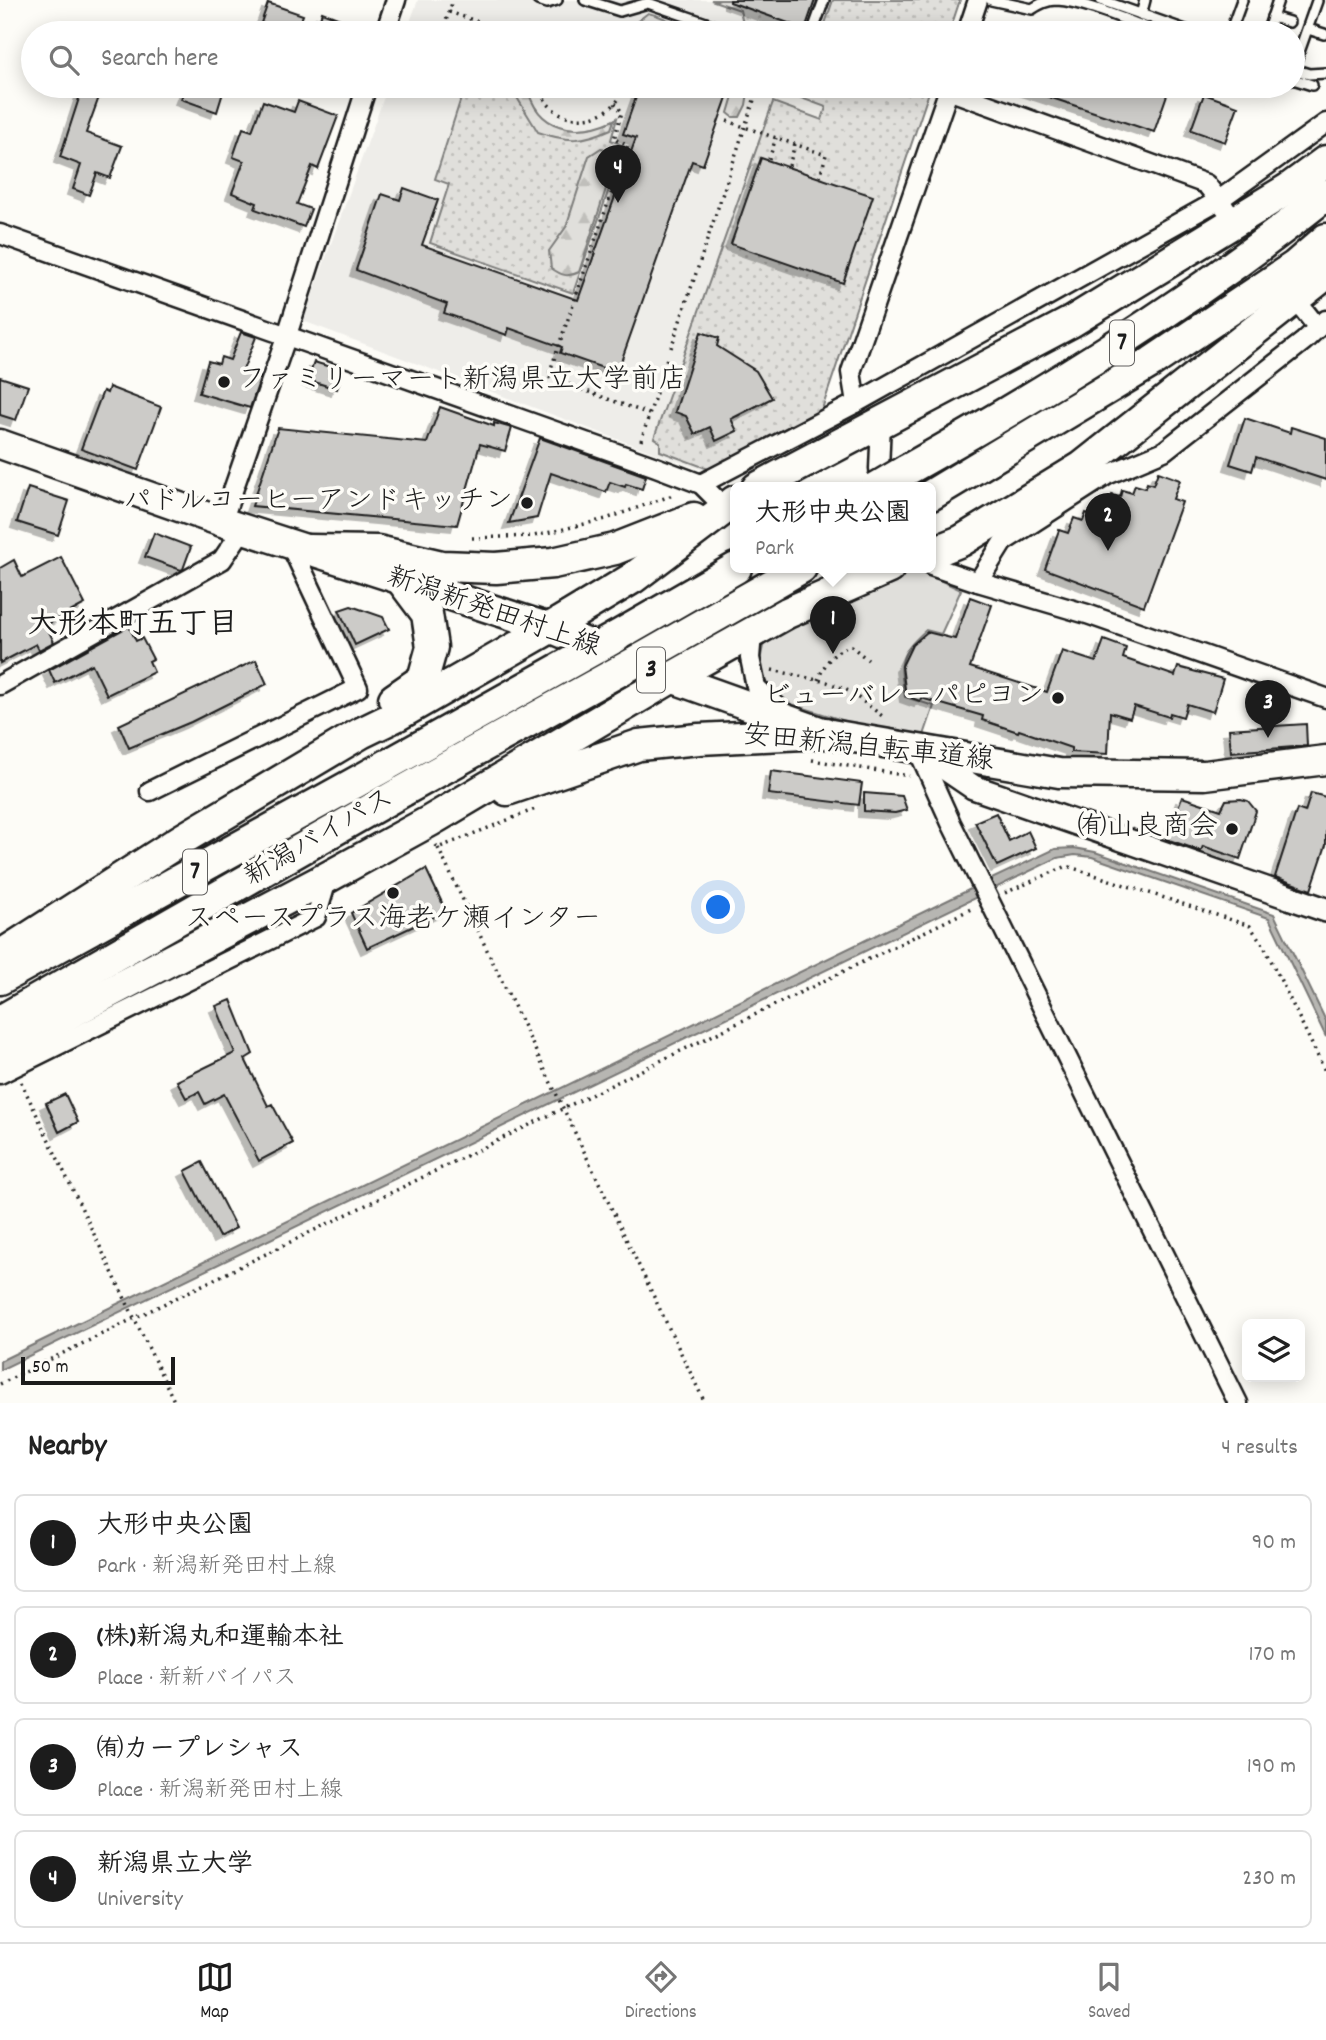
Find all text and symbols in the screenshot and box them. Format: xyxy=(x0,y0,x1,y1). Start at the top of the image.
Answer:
search box xyxy=(21,21,1305,98)
icon: search xyxy=(45,41,83,79)
text: Search here xyxy=(101,41,219,78)
pin: 4 xyxy=(595,145,641,203)
road number: 7 xyxy=(1110,320,1134,366)
place label: ファミリーマート新潟県立大学前店 xyxy=(238,362,687,402)
marker: ファミリーマート新潟県立大学前店 xyxy=(216,374,232,390)
popup xyxy=(730,482,936,573)
place label: パドルコーヒーアンドキッチン xyxy=(123,483,513,523)
pin: 2 xyxy=(1085,493,1131,551)
marker: パドルコーヒーアンドキッチン xyxy=(519,495,535,511)
text: 大形中央公園 xyxy=(755,496,911,533)
text: Park xyxy=(755,533,794,566)
street label: 新潟新発田村上線 xyxy=(381,559,605,669)
pin: 1 xyxy=(810,596,856,654)
district label: 大形本町五丁目 xyxy=(28,605,238,648)
road number: 3 xyxy=(637,648,665,692)
place label: ビューバレーパピヨン xyxy=(763,678,1044,718)
pin: 3 xyxy=(1245,680,1291,738)
marker: ビューバレーパピヨン xyxy=(1050,690,1066,706)
street label: 安田新潟自転車道線 xyxy=(741,717,995,783)
street label: 新潟バイパス xyxy=(237,780,403,898)
place label: ㈲山良商会 xyxy=(1078,809,1218,849)
marker: ㈲山良商会 xyxy=(1224,821,1240,837)
road number: 7 xyxy=(183,850,207,894)
marker: スペースプラス海老ケ瀬インター xyxy=(385,885,401,901)
your location xyxy=(701,890,735,924)
place label: スペースプラス海老ケ瀬インター xyxy=(185,901,601,941)
map controls xyxy=(1242,1319,1305,1382)
button: layers xyxy=(1242,1319,1305,1382)
scale bar xyxy=(21,1354,175,1386)
text: 50 m xyxy=(32,1355,69,1382)
text: Nearby xyxy=(28,1427,106,1470)
text: 4 results xyxy=(1221,1432,1298,1465)
text: 大形中央公園 xyxy=(97,1508,253,1545)
text: 1 xyxy=(50,1527,56,1560)
text: 90 m xyxy=(1252,1527,1296,1560)
text: Park · 新潟新発田村上線 xyxy=(97,1551,336,1584)
text: (株)新潟丸和運輸本社 xyxy=(97,1620,344,1657)
text: 2 xyxy=(48,1639,58,1672)
text: 170 m xyxy=(1249,1639,1296,1672)
text: Place · 新新バイパス xyxy=(97,1663,296,1696)
text: ㈲カープレシャス xyxy=(97,1732,303,1769)
text: 3 xyxy=(48,1751,58,1784)
text: 190 m xyxy=(1247,1751,1296,1784)
text: Place · 新潟新発田村上線 xyxy=(97,1775,343,1808)
text: 新潟県立大学 xyxy=(97,1847,253,1884)
text: 4 xyxy=(48,1863,58,1896)
text: 230 m xyxy=(1242,1863,1296,1896)
text: University xyxy=(97,1884,183,1917)
tab: Map xyxy=(196,1958,234,2027)
tab: Directions xyxy=(625,1958,697,2027)
tab: Saved xyxy=(1088,1958,1130,2027)

